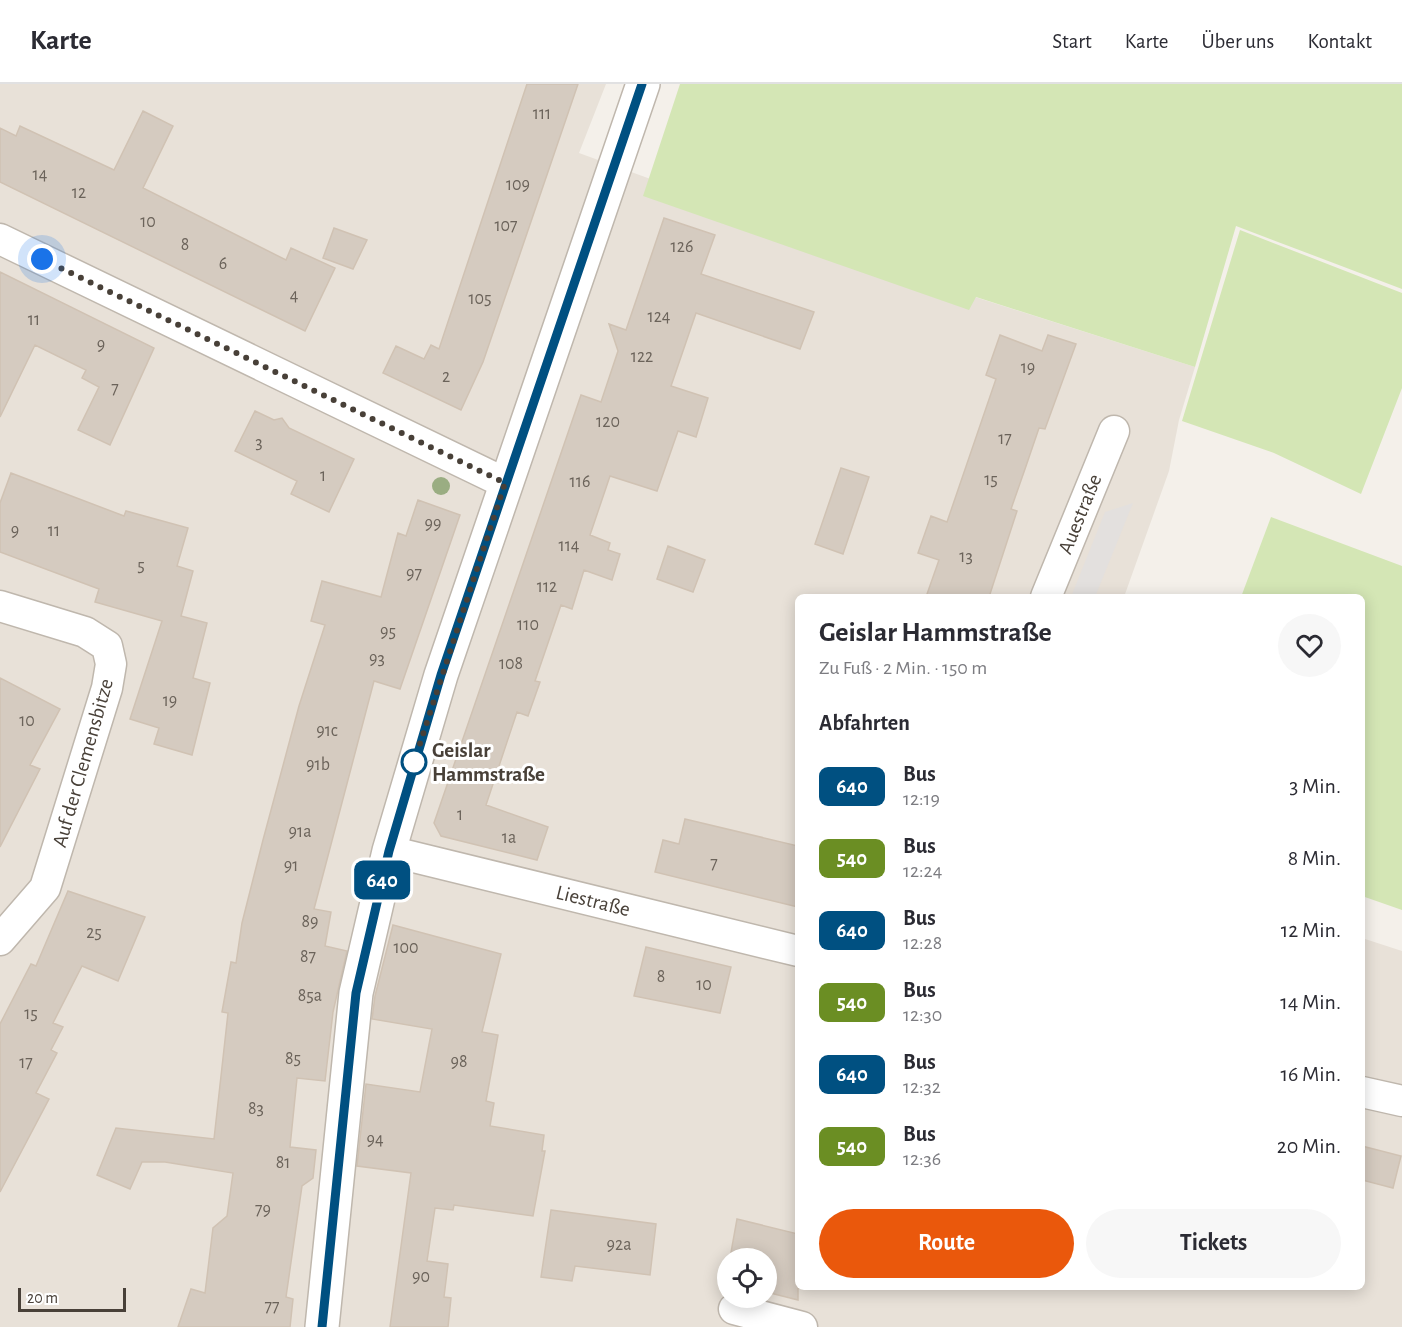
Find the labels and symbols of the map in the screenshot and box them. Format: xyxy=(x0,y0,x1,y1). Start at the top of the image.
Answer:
house number: 111 xyxy=(533,105,551,123)
house number: 14 xyxy=(33,166,48,184)
house number: 109 xyxy=(506,176,530,194)
house number: 12 xyxy=(72,184,86,202)
house number: 10 xyxy=(140,213,156,231)
house number: 107 xyxy=(494,217,518,235)
house number: 8 xyxy=(181,236,189,254)
house number: 126 xyxy=(671,238,693,256)
your location xyxy=(27,244,57,274)
house number: 6 xyxy=(219,255,227,273)
house number: 4 xyxy=(290,287,299,305)
house number: 105 xyxy=(468,290,492,308)
house number: 124 xyxy=(647,308,671,326)
house number: 11 xyxy=(28,311,40,329)
house number: 9 xyxy=(97,336,105,354)
house number: 122 xyxy=(631,348,653,366)
house number: 19 xyxy=(1021,359,1035,377)
house number: 2 xyxy=(442,368,450,386)
house number: 7 xyxy=(111,380,119,398)
house number: 120 xyxy=(596,413,620,431)
house number: 17 xyxy=(998,430,1012,448)
house number: 3 xyxy=(255,434,263,452)
house number: 1 xyxy=(320,467,326,485)
house number: 15 xyxy=(984,471,998,489)
street label: Auestraße xyxy=(1055,471,1105,557)
house number: 116 xyxy=(570,473,590,491)
house number: 99 xyxy=(425,515,441,533)
house number: 9 xyxy=(11,522,19,540)
house number: 11 xyxy=(48,522,60,540)
house number: 114 xyxy=(558,537,580,555)
house number: 13 xyxy=(959,548,973,566)
house number: 5 xyxy=(137,557,145,575)
house number: 97 xyxy=(406,565,422,583)
house number: 112 xyxy=(537,578,557,596)
house number: 110 xyxy=(517,616,539,634)
house number: 95 xyxy=(380,623,396,641)
house number: 93 xyxy=(369,650,385,668)
house number: 108 xyxy=(499,655,523,673)
street label: Auf der Clemensbitze xyxy=(49,676,117,850)
house number: 19 xyxy=(163,692,177,710)
house number: 10 xyxy=(19,712,35,730)
house number: 91c xyxy=(316,722,338,740)
place label: Geislar Hammstraße xyxy=(432,740,545,785)
marker: Geislar Hammstraße xyxy=(401,749,427,775)
house number: 91b xyxy=(306,756,330,774)
house number: 1 xyxy=(457,806,463,824)
house number: 91a xyxy=(289,823,311,841)
house number: 1a xyxy=(502,829,516,847)
house number: 7 xyxy=(710,855,718,873)
house number: 91 xyxy=(284,857,298,875)
line badge: 640 xyxy=(348,860,416,900)
street label: Liestraße xyxy=(554,882,632,920)
house number: 89 xyxy=(302,913,319,931)
house number: 25 xyxy=(86,924,102,942)
house number: 100 xyxy=(393,939,419,957)
house number: 87 xyxy=(300,948,316,966)
house number: 8 xyxy=(657,968,665,986)
house number: 10 xyxy=(696,976,712,994)
house number: 85a xyxy=(298,987,322,1005)
house number: 15 xyxy=(24,1005,38,1023)
house number: 85 xyxy=(285,1050,301,1068)
house number: 98 xyxy=(451,1053,468,1071)
house number: 17 xyxy=(19,1054,33,1072)
house number: 83 xyxy=(248,1100,264,1118)
house number: 94 xyxy=(366,1131,384,1149)
house number: 81 xyxy=(276,1154,290,1172)
house number: 79 xyxy=(255,1201,271,1219)
house number: 92a xyxy=(607,1236,631,1254)
house number: 90 xyxy=(412,1268,430,1286)
scale bar xyxy=(18,1285,126,1312)
house number: 77 xyxy=(264,1298,280,1316)

